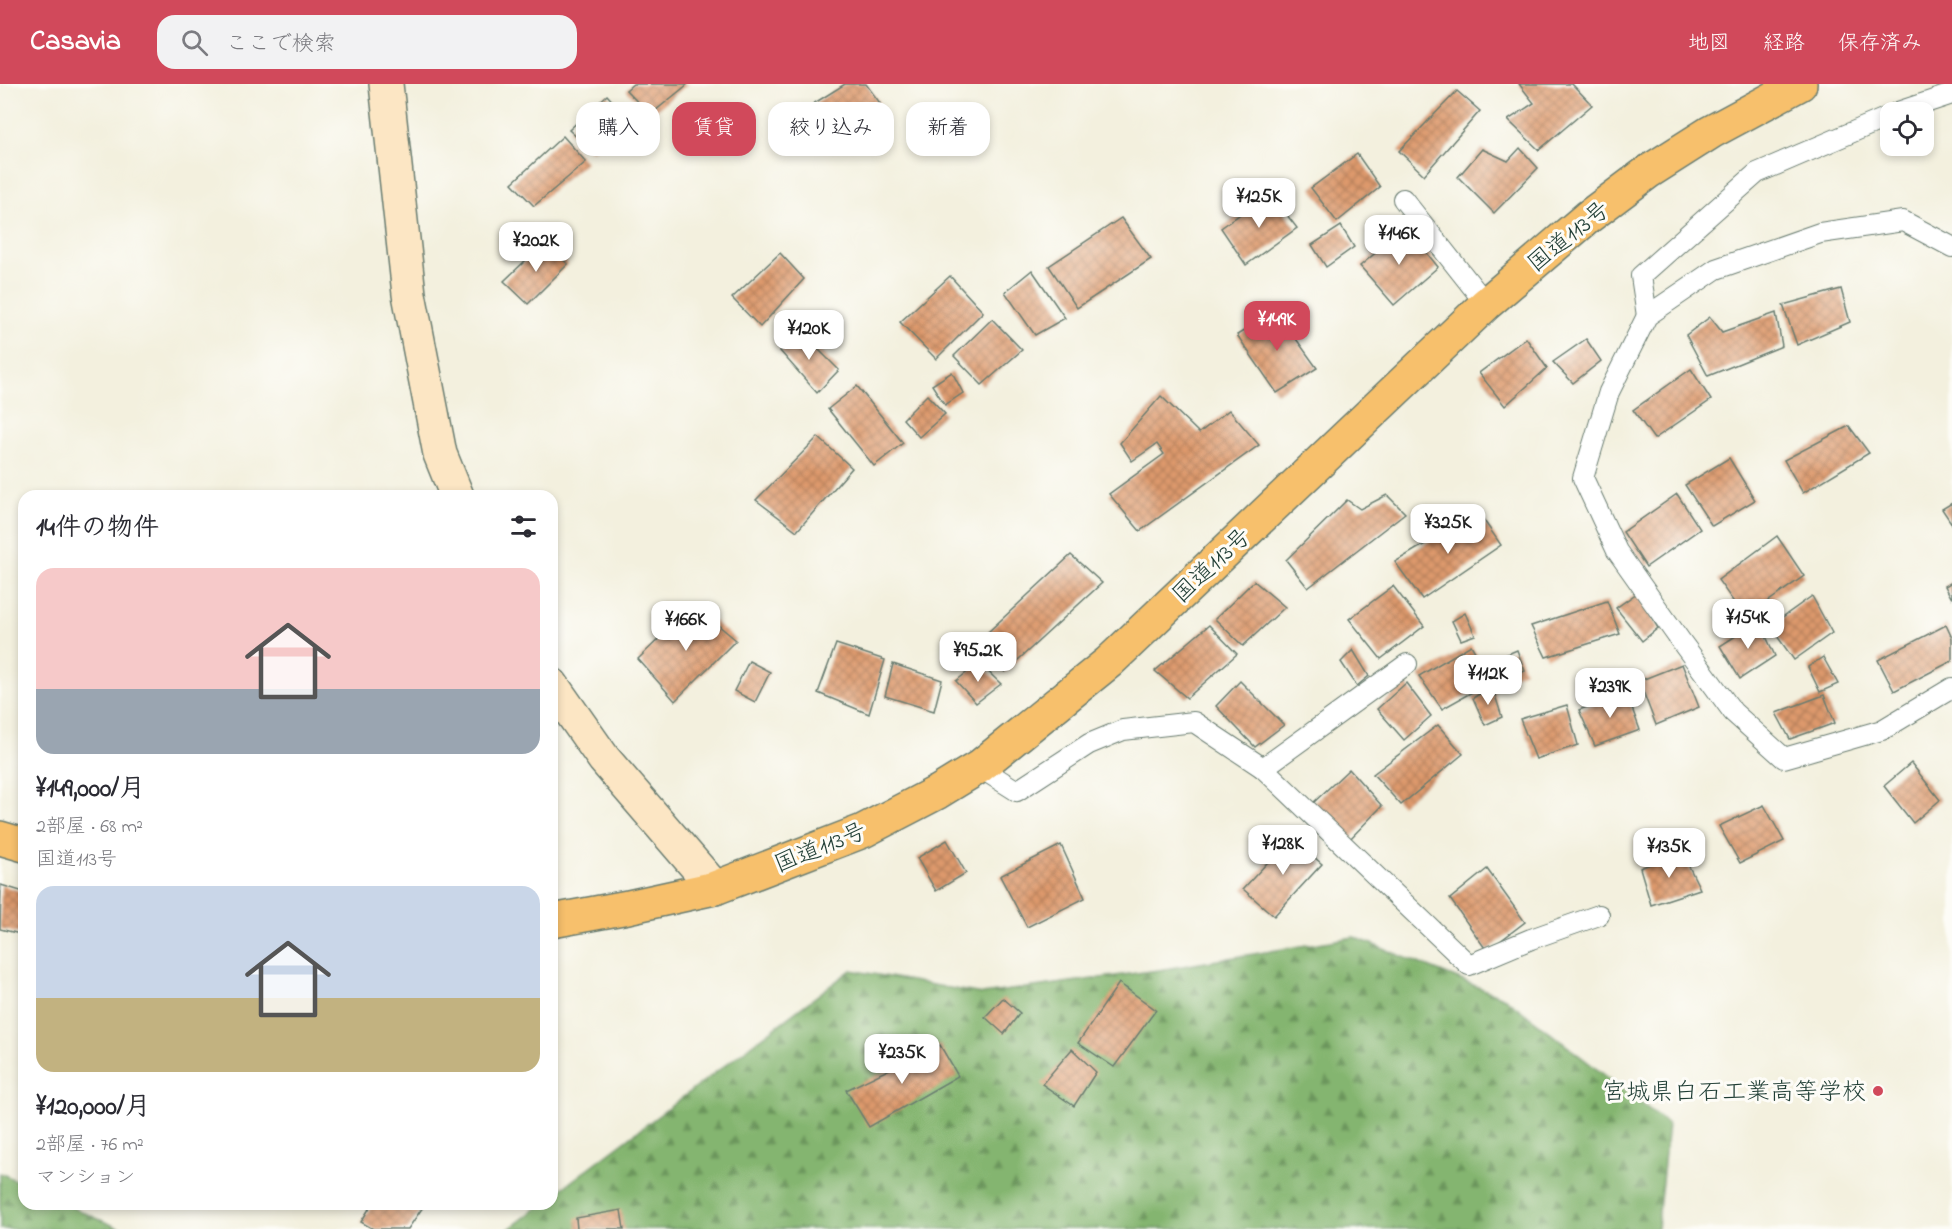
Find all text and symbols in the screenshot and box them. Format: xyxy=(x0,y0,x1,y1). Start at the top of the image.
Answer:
search box xyxy=(157,15,577,69)
text: Casavia xyxy=(30,22,121,63)
icon: search xyxy=(178,26,211,59)
text: ここで検索 xyxy=(226,29,336,61)
text: 地図 xyxy=(1688,29,1730,59)
text: 経路 xyxy=(1763,29,1805,59)
text: 保存済み xyxy=(1838,29,1922,59)
chip: 購入 xyxy=(576,102,660,156)
chip: 賃貸 xyxy=(672,102,756,156)
chip: 絞り込み xyxy=(768,102,894,156)
chip: 新着 xyxy=(906,102,990,156)
map controls xyxy=(1880,102,1934,156)
button: locate xyxy=(1880,102,1934,156)
pin: ¥125K xyxy=(1217,178,1301,229)
text: ¥125K xyxy=(1236,183,1282,212)
street label: 国道113号 xyxy=(1521,194,1618,282)
pin: ¥146K xyxy=(1357,215,1441,266)
text: ¥146K xyxy=(1379,220,1419,249)
pin: ¥202K xyxy=(494,222,578,273)
text: ¥202K xyxy=(513,227,559,256)
pin: ¥149K xyxy=(1235,301,1319,352)
text: ¥149K xyxy=(1258,306,1296,335)
pin: ¥120K xyxy=(767,310,851,361)
text: ¥120K xyxy=(788,315,830,344)
pin: ¥325K xyxy=(1406,504,1490,555)
text: ¥325K xyxy=(1424,509,1472,538)
text: 14件の物件 xyxy=(36,510,159,548)
icon: filters xyxy=(507,510,540,543)
street label: 国道113号 xyxy=(1165,521,1260,613)
pin: ¥154K xyxy=(1706,599,1790,650)
pin: ¥166K xyxy=(644,601,728,652)
text: ¥154K xyxy=(1726,604,1770,633)
text: ¥166K xyxy=(665,606,707,635)
icon: home xyxy=(234,607,342,715)
pin: ¥95.2K xyxy=(929,632,1027,683)
text: ¥95.2K xyxy=(954,637,1002,666)
pin: ¥112K xyxy=(1446,655,1530,706)
text: ¥112K xyxy=(1468,660,1508,689)
pin: ¥239K xyxy=(1568,668,1652,719)
text: ¥239K xyxy=(1589,673,1631,702)
text: ¥149,000/月 xyxy=(36,771,145,809)
text: 2部屋 · 68 m² xyxy=(36,813,143,842)
street label: 国道113号 xyxy=(769,815,873,884)
pin: ¥128K xyxy=(1241,825,1325,876)
pin: ¥135K xyxy=(1627,828,1711,879)
text: ¥128K xyxy=(1262,830,1304,859)
text: ¥135K xyxy=(1647,833,1691,862)
text: 国道113号 xyxy=(36,846,117,875)
icon: home xyxy=(234,925,342,1033)
pin: ¥235K xyxy=(860,1034,944,1085)
text: ¥235K xyxy=(878,1039,926,1068)
place label: 宮城県白石工業高等学校 xyxy=(1602,1076,1866,1111)
marker: 宮城県白石工業高等学校 xyxy=(1871,1084,1885,1098)
text: ¥120,000/月 xyxy=(36,1089,151,1127)
text: 2部屋 · 76 m² xyxy=(36,1131,144,1160)
text: マンション xyxy=(36,1164,135,1193)

